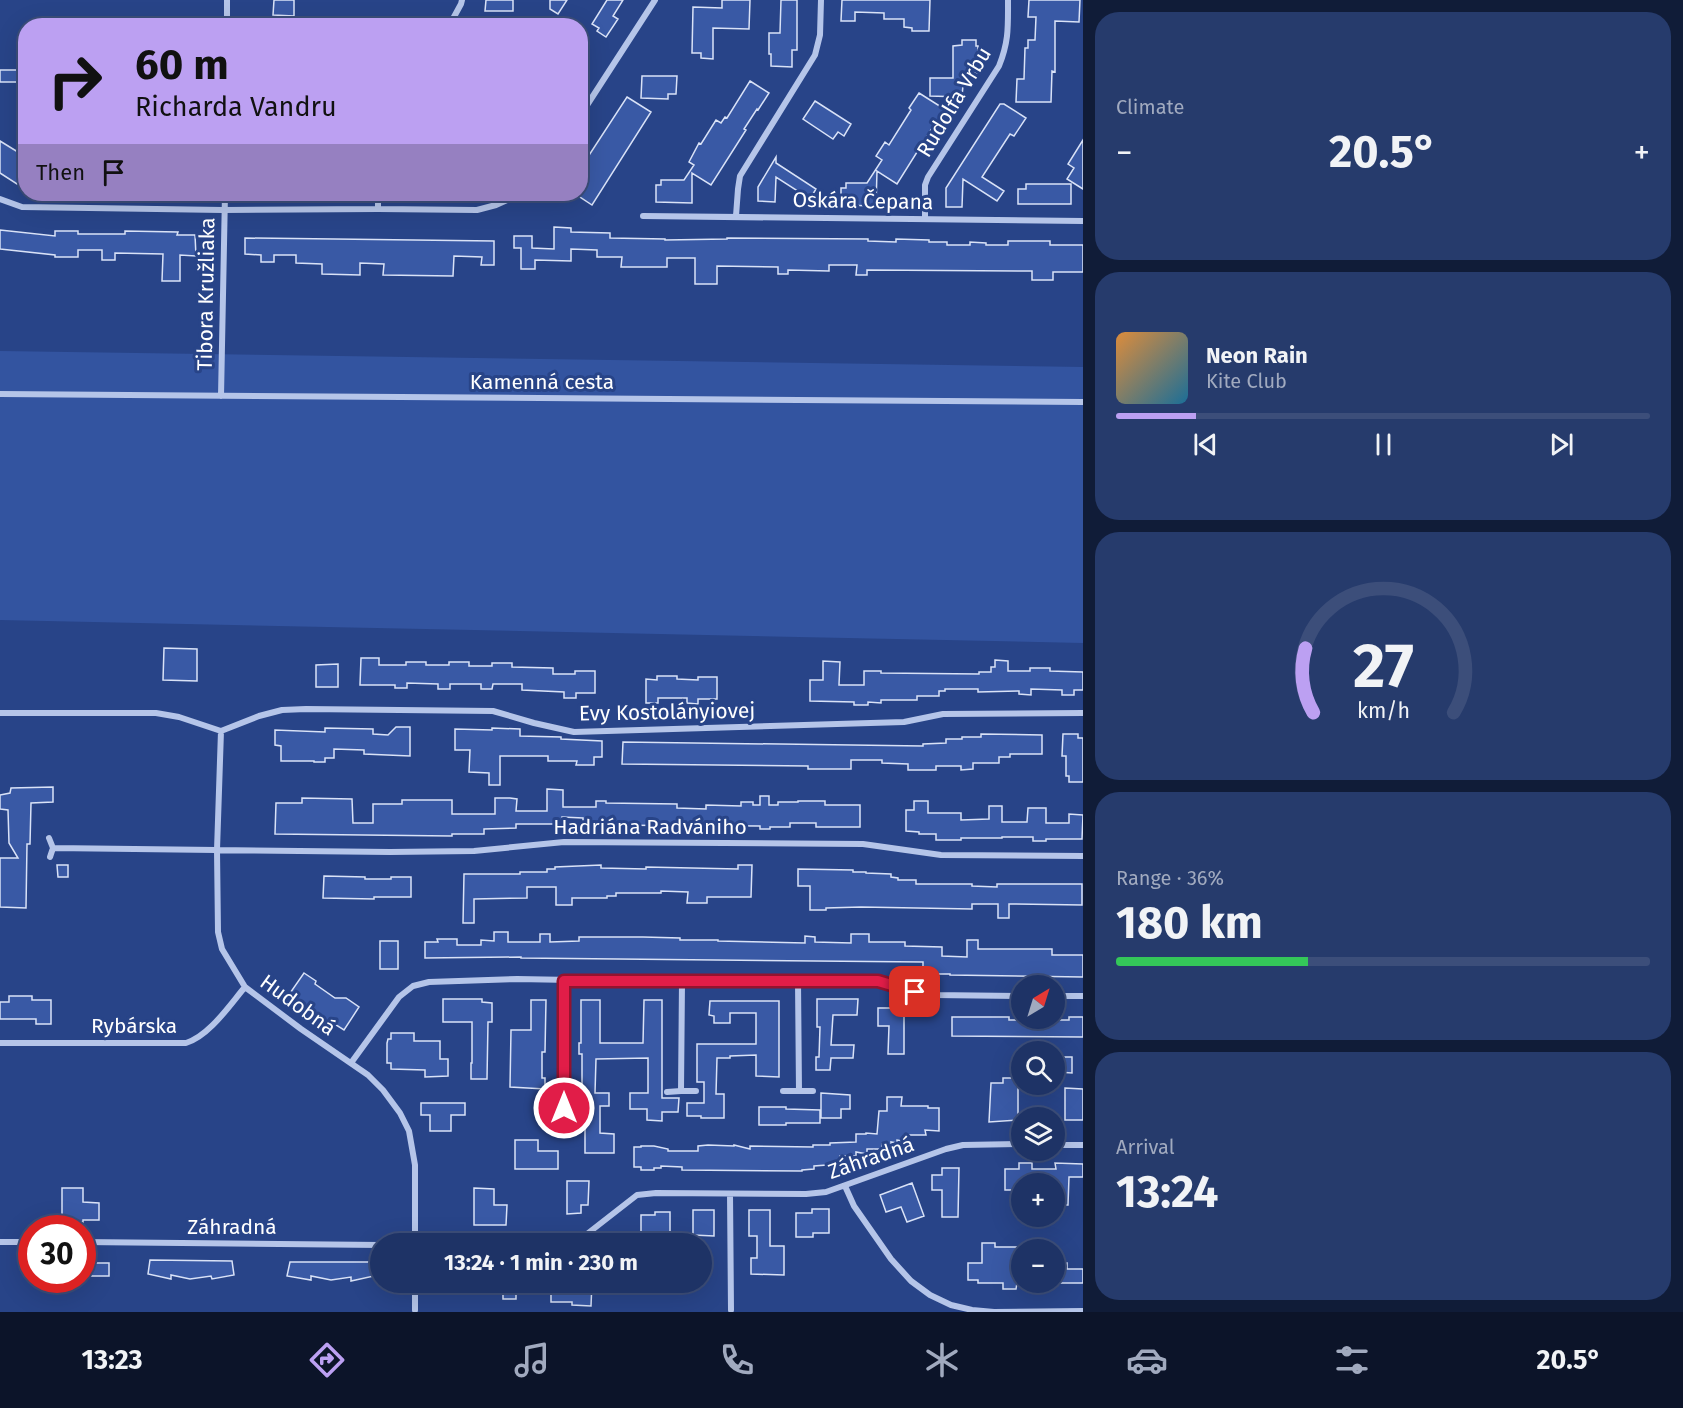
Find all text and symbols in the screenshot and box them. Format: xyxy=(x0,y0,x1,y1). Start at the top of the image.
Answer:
text: 60 m xyxy=(135,40,229,90)
icon: right xyxy=(36,42,114,120)
street label: Rudolfa Vrbu xyxy=(911,42,997,162)
text: Richarda Vandru xyxy=(135,91,337,123)
text: Climate xyxy=(1116,95,1184,119)
text: 20.5° xyxy=(1329,125,1437,179)
text: − xyxy=(1116,133,1133,173)
text: + xyxy=(1634,133,1650,173)
icon: arrive xyxy=(97,156,130,189)
text: Then xyxy=(36,159,85,186)
street label: Oskára Čepana xyxy=(792,187,934,215)
street label: Tibora Kružliaka xyxy=(192,217,220,371)
text: Neon Rain xyxy=(1206,342,1308,369)
street label: Kamenná cesta xyxy=(470,369,614,395)
text: Kite Club xyxy=(1206,369,1287,393)
icon: previous xyxy=(1189,428,1222,461)
icon: pause xyxy=(1367,428,1400,461)
icon: next xyxy=(1545,428,1578,461)
text: 27 xyxy=(1353,629,1413,704)
street label: Evy Kostolányiovej xyxy=(579,697,755,727)
text: km/h xyxy=(1356,698,1410,724)
street label: Hadriána Radvániho xyxy=(553,814,747,840)
text: Range · 36% xyxy=(1116,866,1224,890)
text: 180 km xyxy=(1116,896,1263,950)
pin xyxy=(889,966,940,1017)
street label: Hudobná xyxy=(255,969,341,1041)
icon: arrive xyxy=(898,975,931,1008)
north arrow xyxy=(1011,975,1065,1029)
map controls xyxy=(1011,975,1065,1293)
street label: Rybárska xyxy=(91,1013,177,1039)
button: search xyxy=(1011,1041,1065,1095)
position arrow xyxy=(532,1076,596,1140)
button: layers xyxy=(1011,1107,1065,1161)
street label: Záhradná xyxy=(824,1131,918,1185)
text: Arrival xyxy=(1116,1135,1175,1159)
text: 13:24 xyxy=(1116,1165,1218,1219)
button: + xyxy=(1011,1173,1065,1227)
street label: Záhradná xyxy=(187,1214,277,1240)
speed limit sign: 30 xyxy=(18,1215,96,1293)
button: − xyxy=(1011,1239,1065,1293)
text: 13:24 · 1 min · 230 m xyxy=(444,1249,638,1276)
icon: directions xyxy=(306,1339,348,1381)
icon: music xyxy=(511,1339,553,1381)
icon: phone xyxy=(716,1339,758,1381)
icon: climate xyxy=(921,1339,963,1381)
icon: car xyxy=(1126,1339,1168,1381)
icon: filters xyxy=(1331,1339,1373,1381)
text: 13:23 xyxy=(82,1344,143,1376)
text: 20.5° xyxy=(1537,1344,1601,1376)

